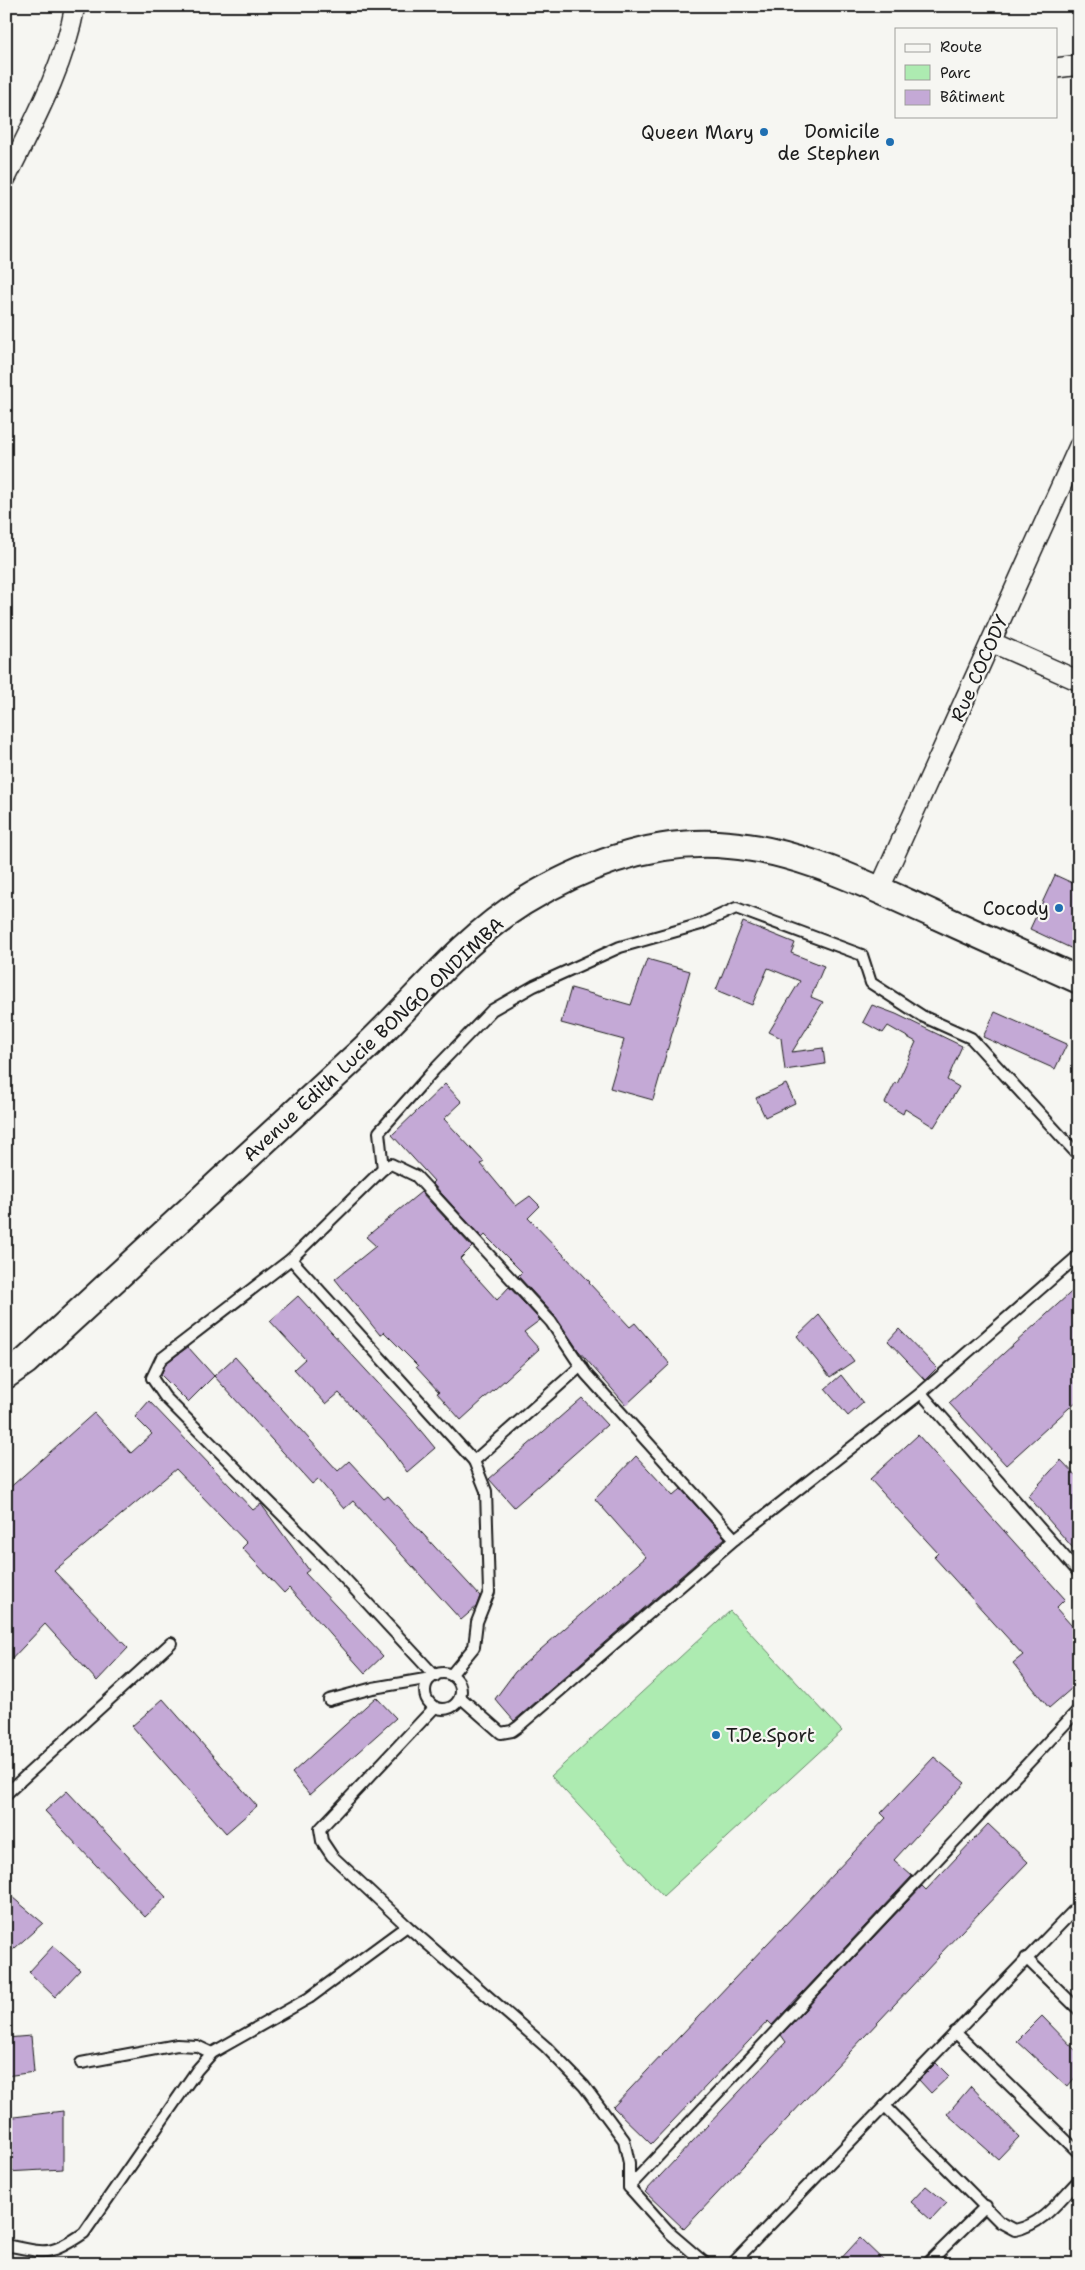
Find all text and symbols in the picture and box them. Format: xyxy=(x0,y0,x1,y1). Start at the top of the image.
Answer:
legend xyxy=(895,28,1058,118)
text: Route xyxy=(940,37,982,57)
text: Parc xyxy=(940,63,971,83)
text: Bâtiment xyxy=(940,87,1005,107)
place label: Domicile de Stephen xyxy=(778,119,880,166)
place label: Queen Mary xyxy=(641,120,754,145)
marker: Queen Mary xyxy=(758,126,770,138)
marker: Domicile de Stephen xyxy=(884,136,896,148)
street label: Rue COCODY xyxy=(945,610,1014,726)
place label: Cocody xyxy=(983,896,1049,921)
marker: Cocody xyxy=(1053,902,1065,914)
street label: Avenue Edith Lucie BONGO ONDIMBA xyxy=(238,911,509,1167)
place label: T.De.Sport xyxy=(726,1723,815,1748)
marker: T.De.Sport xyxy=(710,1729,722,1741)

